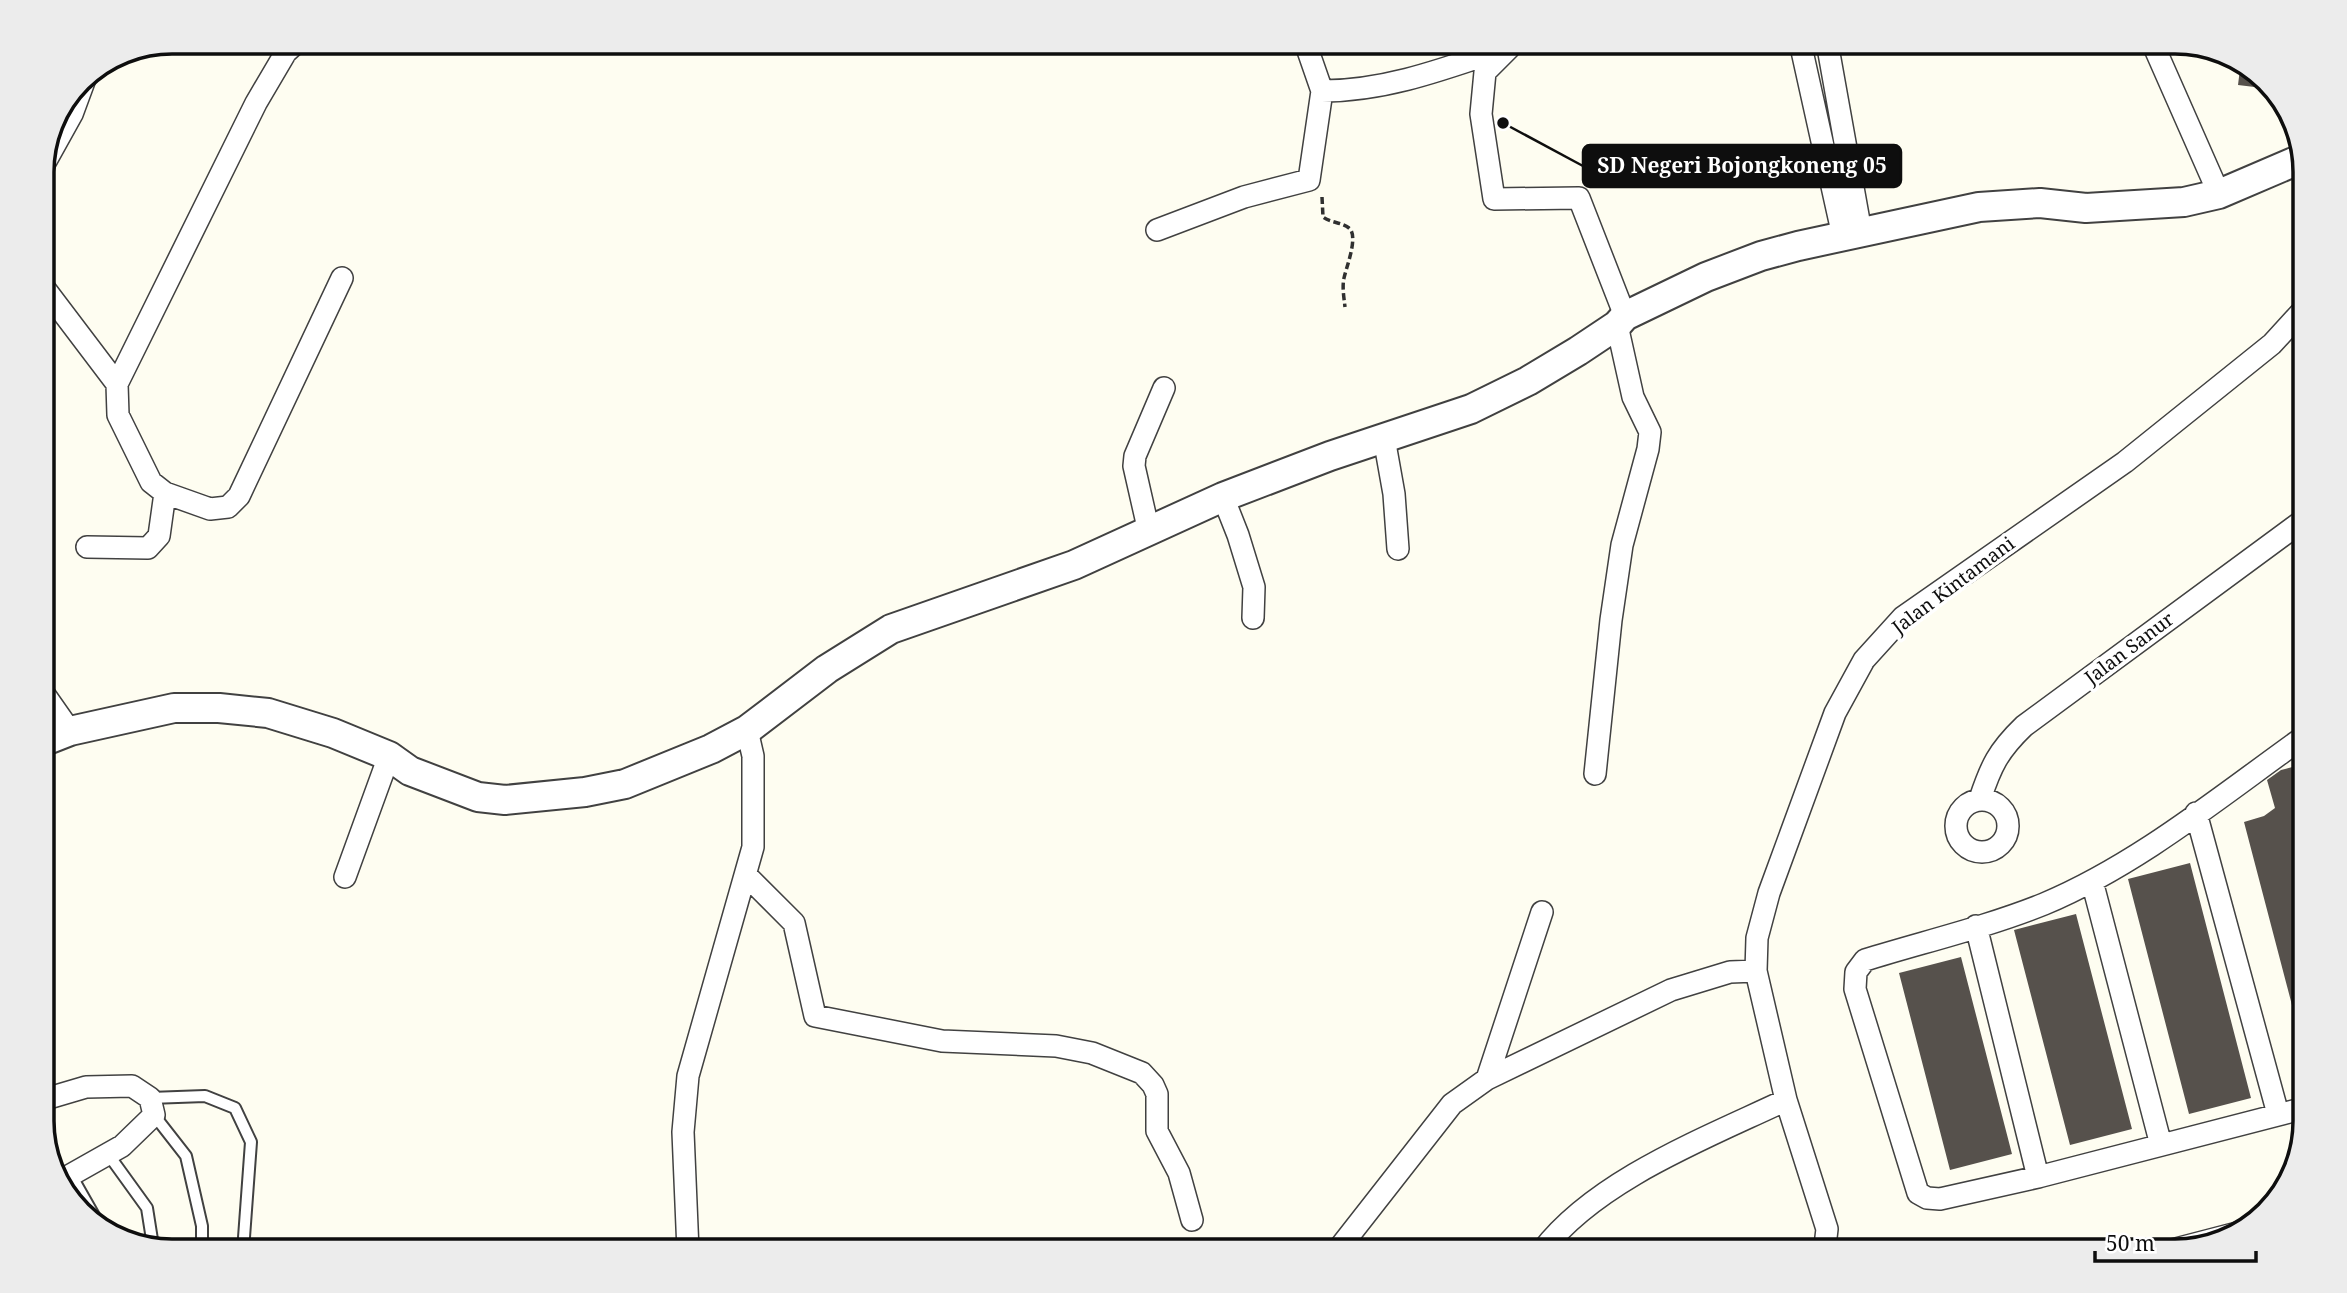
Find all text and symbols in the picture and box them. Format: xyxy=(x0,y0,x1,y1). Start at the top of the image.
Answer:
callout: SD Negeri Bojongkoneng 05 xyxy=(1583,145,1901,187)
text: SD Negeri Bojongkoneng 05 xyxy=(1597,151,1887,179)
street label: Jalan Kintamani xyxy=(1886,530,2020,640)
street label: Jalan Sanur xyxy=(2078,606,2179,691)
scale bar xyxy=(2095,1220,2256,1264)
text: 50 m xyxy=(2106,1229,2155,1257)

